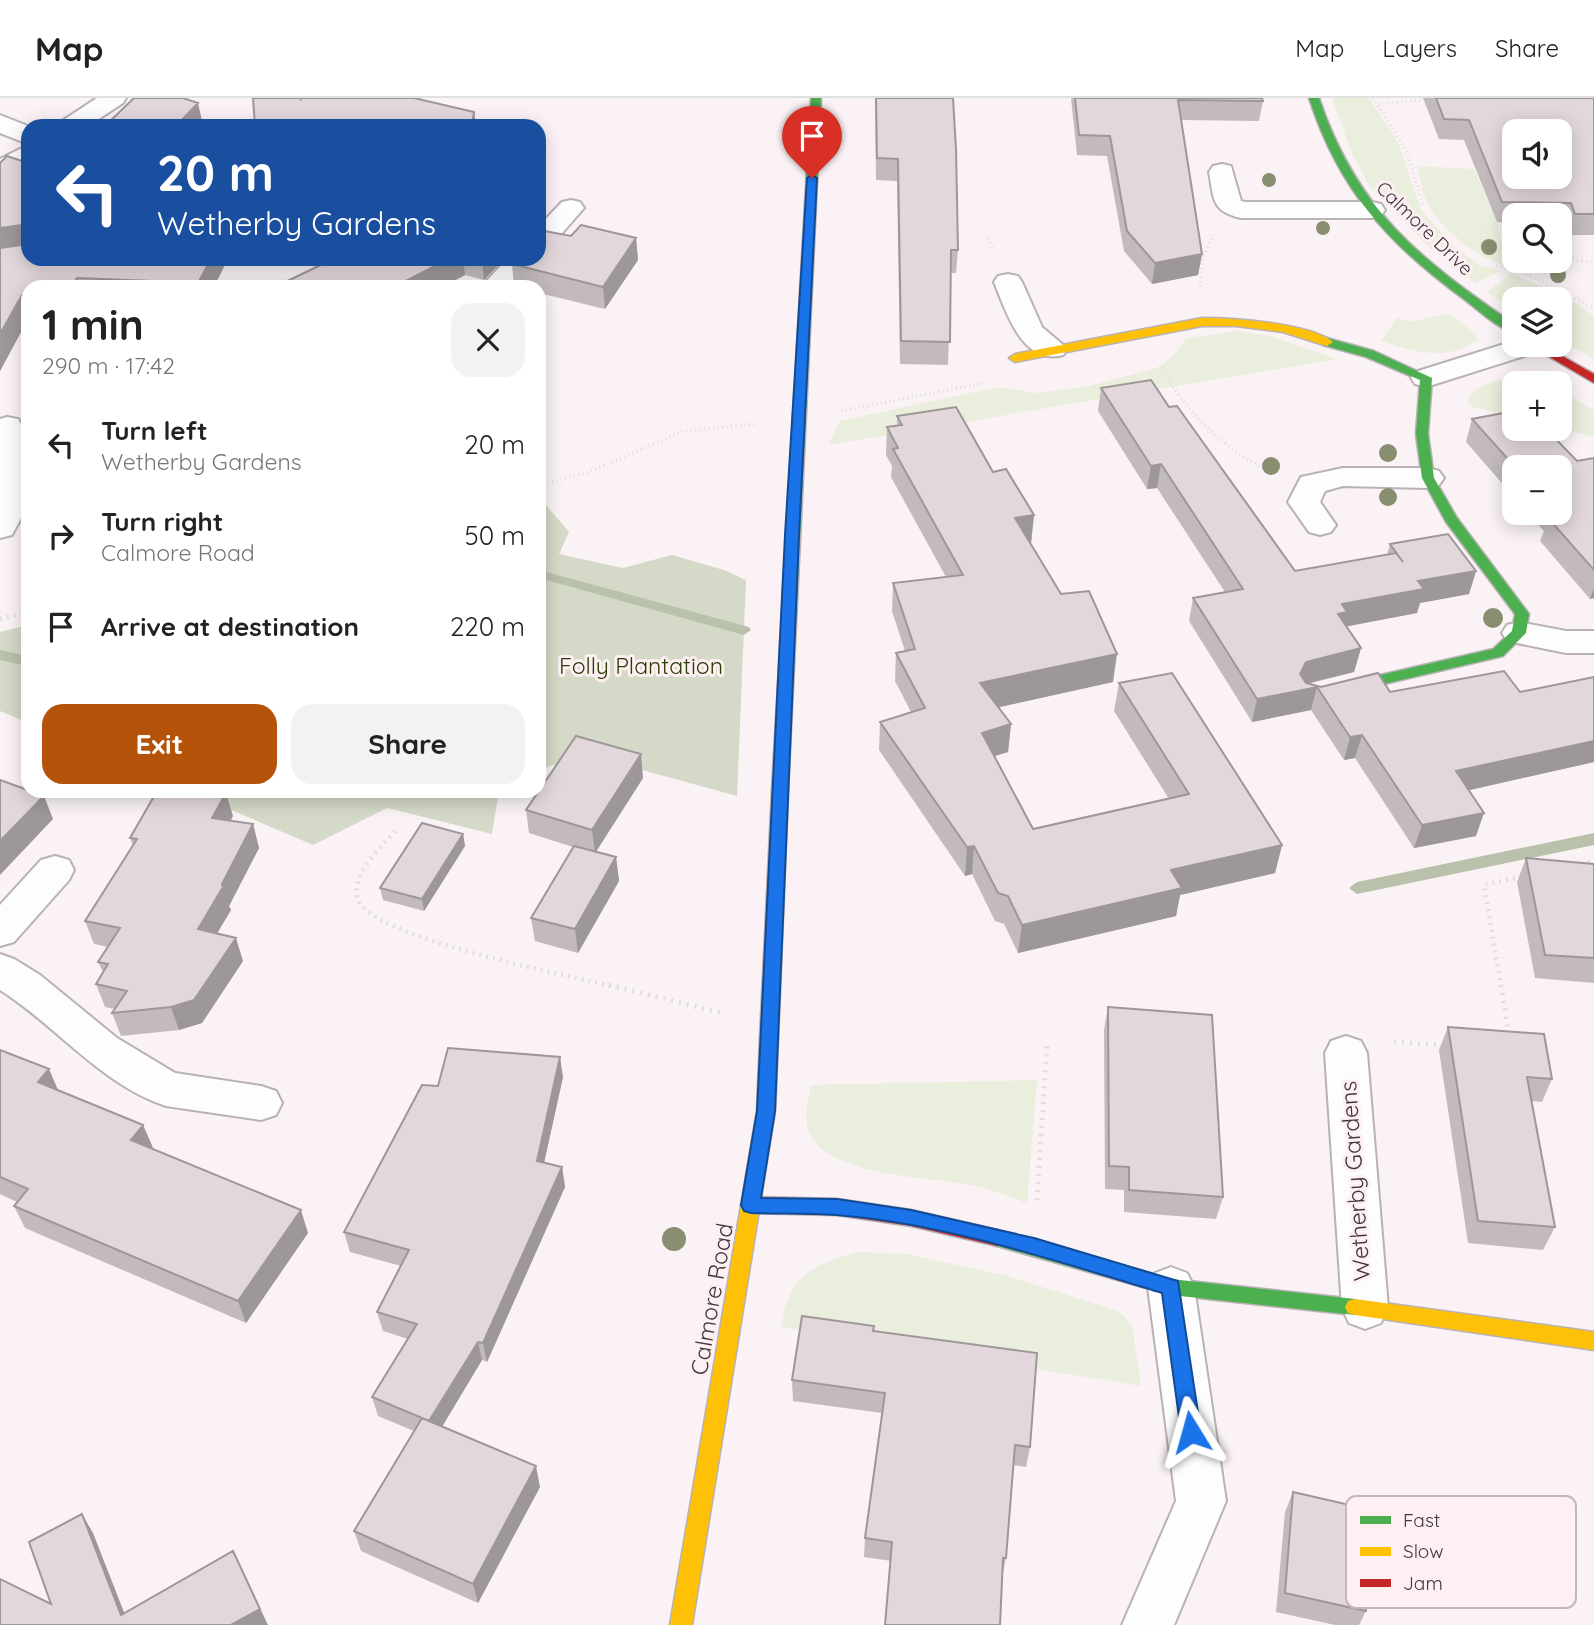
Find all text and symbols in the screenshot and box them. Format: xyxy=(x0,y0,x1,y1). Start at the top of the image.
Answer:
text: Map xyxy=(35,28,103,69)
text: Map xyxy=(1295,33,1344,63)
text: Layers xyxy=(1382,33,1457,63)
text: Share xyxy=(1495,33,1559,63)
pin xyxy=(782,106,842,178)
icon: arrive xyxy=(793,117,831,155)
map controls xyxy=(1502,119,1572,525)
button: sound xyxy=(1502,119,1572,189)
text: 20 m xyxy=(157,142,274,203)
icon: left xyxy=(42,147,133,238)
street label: Calmore Drive xyxy=(1371,176,1479,280)
text: Wetherby Gardens xyxy=(157,203,436,243)
button: search xyxy=(1502,203,1572,273)
button: layers xyxy=(1502,287,1572,357)
text: 1 min xyxy=(42,298,144,351)
button: close xyxy=(451,303,525,377)
text: 290 m · 17:42 xyxy=(42,351,175,380)
button: + xyxy=(1502,371,1572,441)
text: Turn left xyxy=(101,414,208,447)
icon: left xyxy=(42,426,80,464)
text: 20 m xyxy=(464,428,525,461)
text: Wetherby Gardens xyxy=(101,447,301,476)
button: − xyxy=(1502,455,1572,525)
text: Turn right xyxy=(101,505,223,538)
icon: right xyxy=(42,517,80,555)
text: 50 m xyxy=(465,519,525,552)
text: Calmore Road xyxy=(101,538,255,567)
icon: arrive xyxy=(42,608,80,646)
text: Arrive at destination xyxy=(101,610,359,643)
text: 220 m xyxy=(450,610,525,643)
park label: Folly Plantation xyxy=(559,651,723,680)
button: Exit xyxy=(42,704,277,784)
button: Share xyxy=(291,704,525,784)
street label: Wetherby Gardens xyxy=(1333,1080,1376,1282)
street label: Calmore Road xyxy=(684,1221,739,1377)
position arrow xyxy=(1154,1395,1228,1469)
legend xyxy=(1346,1496,1576,1608)
text: Fast xyxy=(1403,1508,1440,1532)
text: Slow xyxy=(1403,1539,1444,1563)
text: Jam xyxy=(1403,1571,1443,1595)

